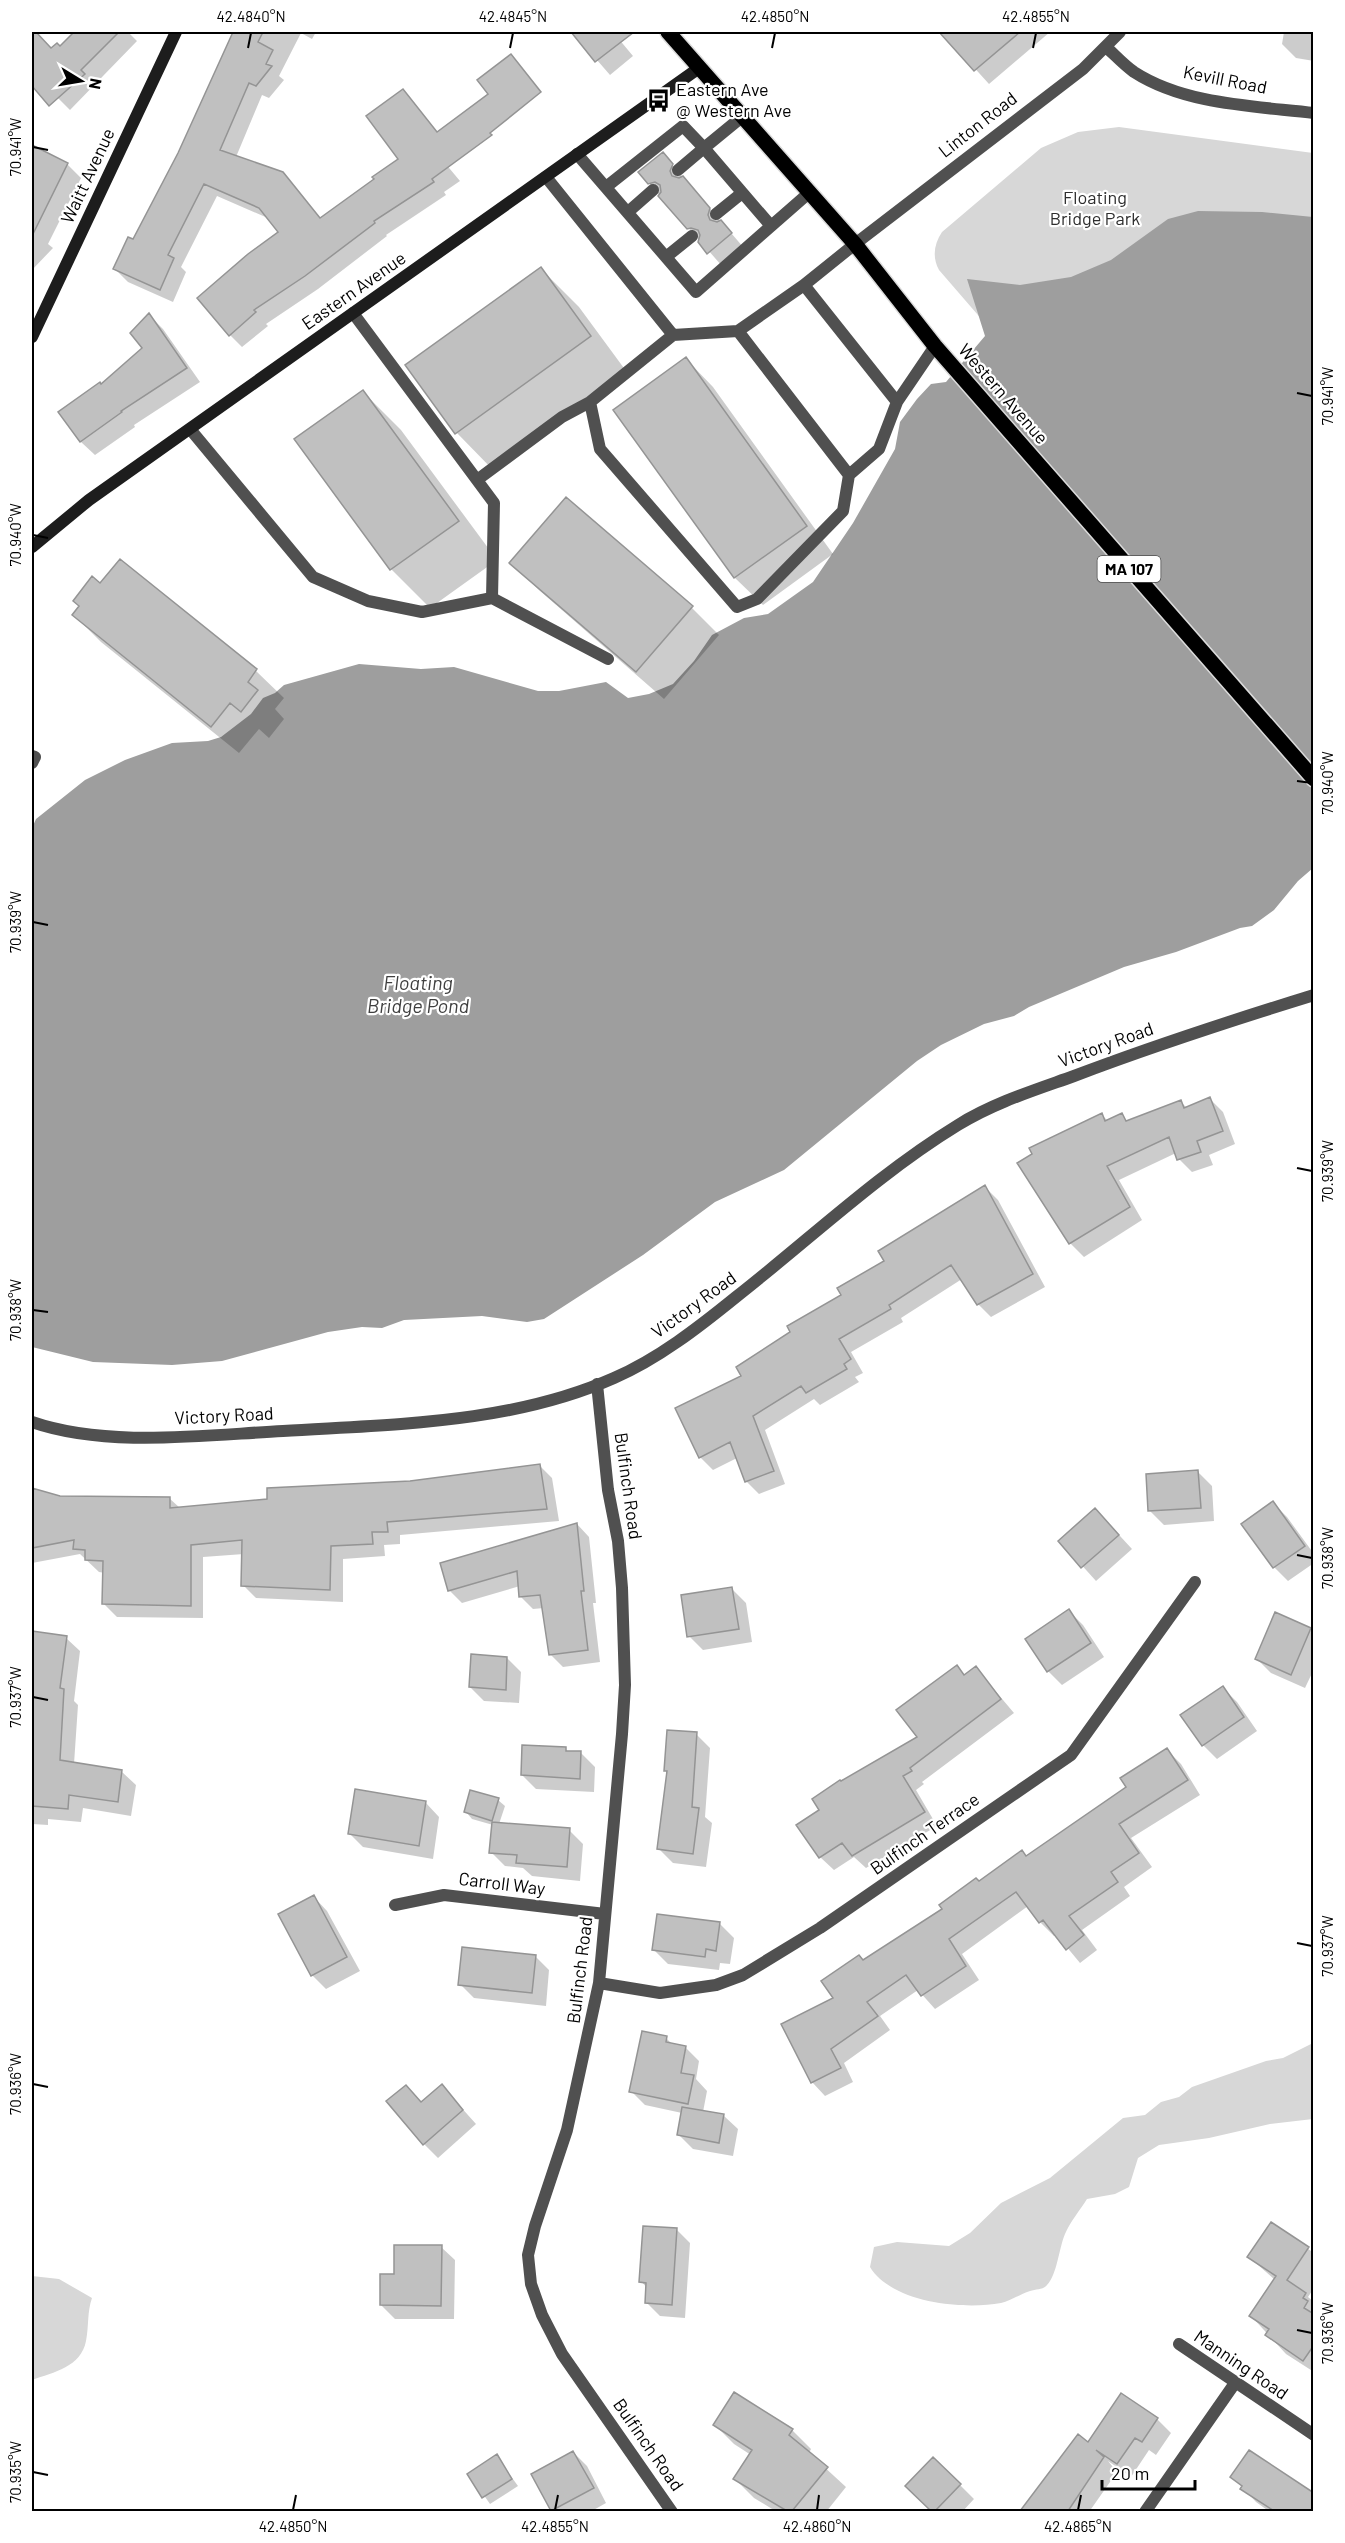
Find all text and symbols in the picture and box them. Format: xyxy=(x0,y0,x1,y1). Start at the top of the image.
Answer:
text: 42.4840°N xyxy=(216,7,286,25)
text: 42.4845°N xyxy=(479,7,547,25)
text: 42.4850°N xyxy=(741,7,809,25)
text: 42.4855°N xyxy=(1002,7,1070,25)
north arrow xyxy=(51,51,111,111)
street label: Kevill Road xyxy=(1181,60,1269,98)
text: N xyxy=(86,77,107,91)
place label: Eastern Ave @ Western Ave xyxy=(676,78,791,121)
bus stop icon: Eastern Ave @ Western Ave xyxy=(645,87,671,113)
street label: Linton Road xyxy=(934,87,1021,162)
text: 70.941°W xyxy=(6,118,24,176)
street label: Waitt Avenue xyxy=(55,124,119,227)
park label: Floating Bridge Park xyxy=(1050,186,1140,229)
street label: Eastern Avenue xyxy=(297,246,410,334)
street label: Western Avenue xyxy=(954,339,1053,448)
text: 70.941°W xyxy=(1318,367,1336,425)
text: 70.940°W xyxy=(6,503,24,567)
road number: MA 107 xyxy=(1098,556,1160,582)
text: 70.940°W xyxy=(1318,751,1336,815)
text: 70.939°W xyxy=(6,891,24,953)
water label: Floating Bridge Pond xyxy=(367,970,469,1017)
street label: Victory Road xyxy=(1055,1017,1156,1071)
text: 70.939°W xyxy=(1318,1140,1336,1202)
street label: Victory Road xyxy=(647,1266,740,1342)
text: 70.938°W xyxy=(6,1279,24,1341)
street label: Victory Road xyxy=(174,1401,274,1429)
street label: Bulfinch Road xyxy=(611,1431,647,1541)
text: 70.938°W xyxy=(1318,1527,1336,1589)
text: 70.937°W xyxy=(6,1666,24,1728)
street label: Bulfinch Terrace xyxy=(866,1788,983,1879)
street label: Carroll Way xyxy=(458,1867,547,1899)
street label: Bulfinch Road xyxy=(562,1915,596,2025)
text: 70.937°W xyxy=(1318,1915,1336,1977)
text: 70.936°W xyxy=(6,2053,24,2115)
text: 70.936°W xyxy=(1318,2302,1336,2364)
street label: Manning Road xyxy=(1190,2325,1293,2404)
street label: Bulfinch Road xyxy=(609,2394,689,2495)
text: 70.935°W xyxy=(6,2441,24,2503)
scale bar xyxy=(1102,2453,1195,2491)
text: 20 m xyxy=(1111,2462,1149,2484)
text: 42.4850°N xyxy=(259,2517,327,2535)
text: 42.4855°N xyxy=(521,2517,589,2535)
text: 42.4860°N xyxy=(783,2517,851,2535)
text: 42.4865°N xyxy=(1044,2517,1112,2535)

